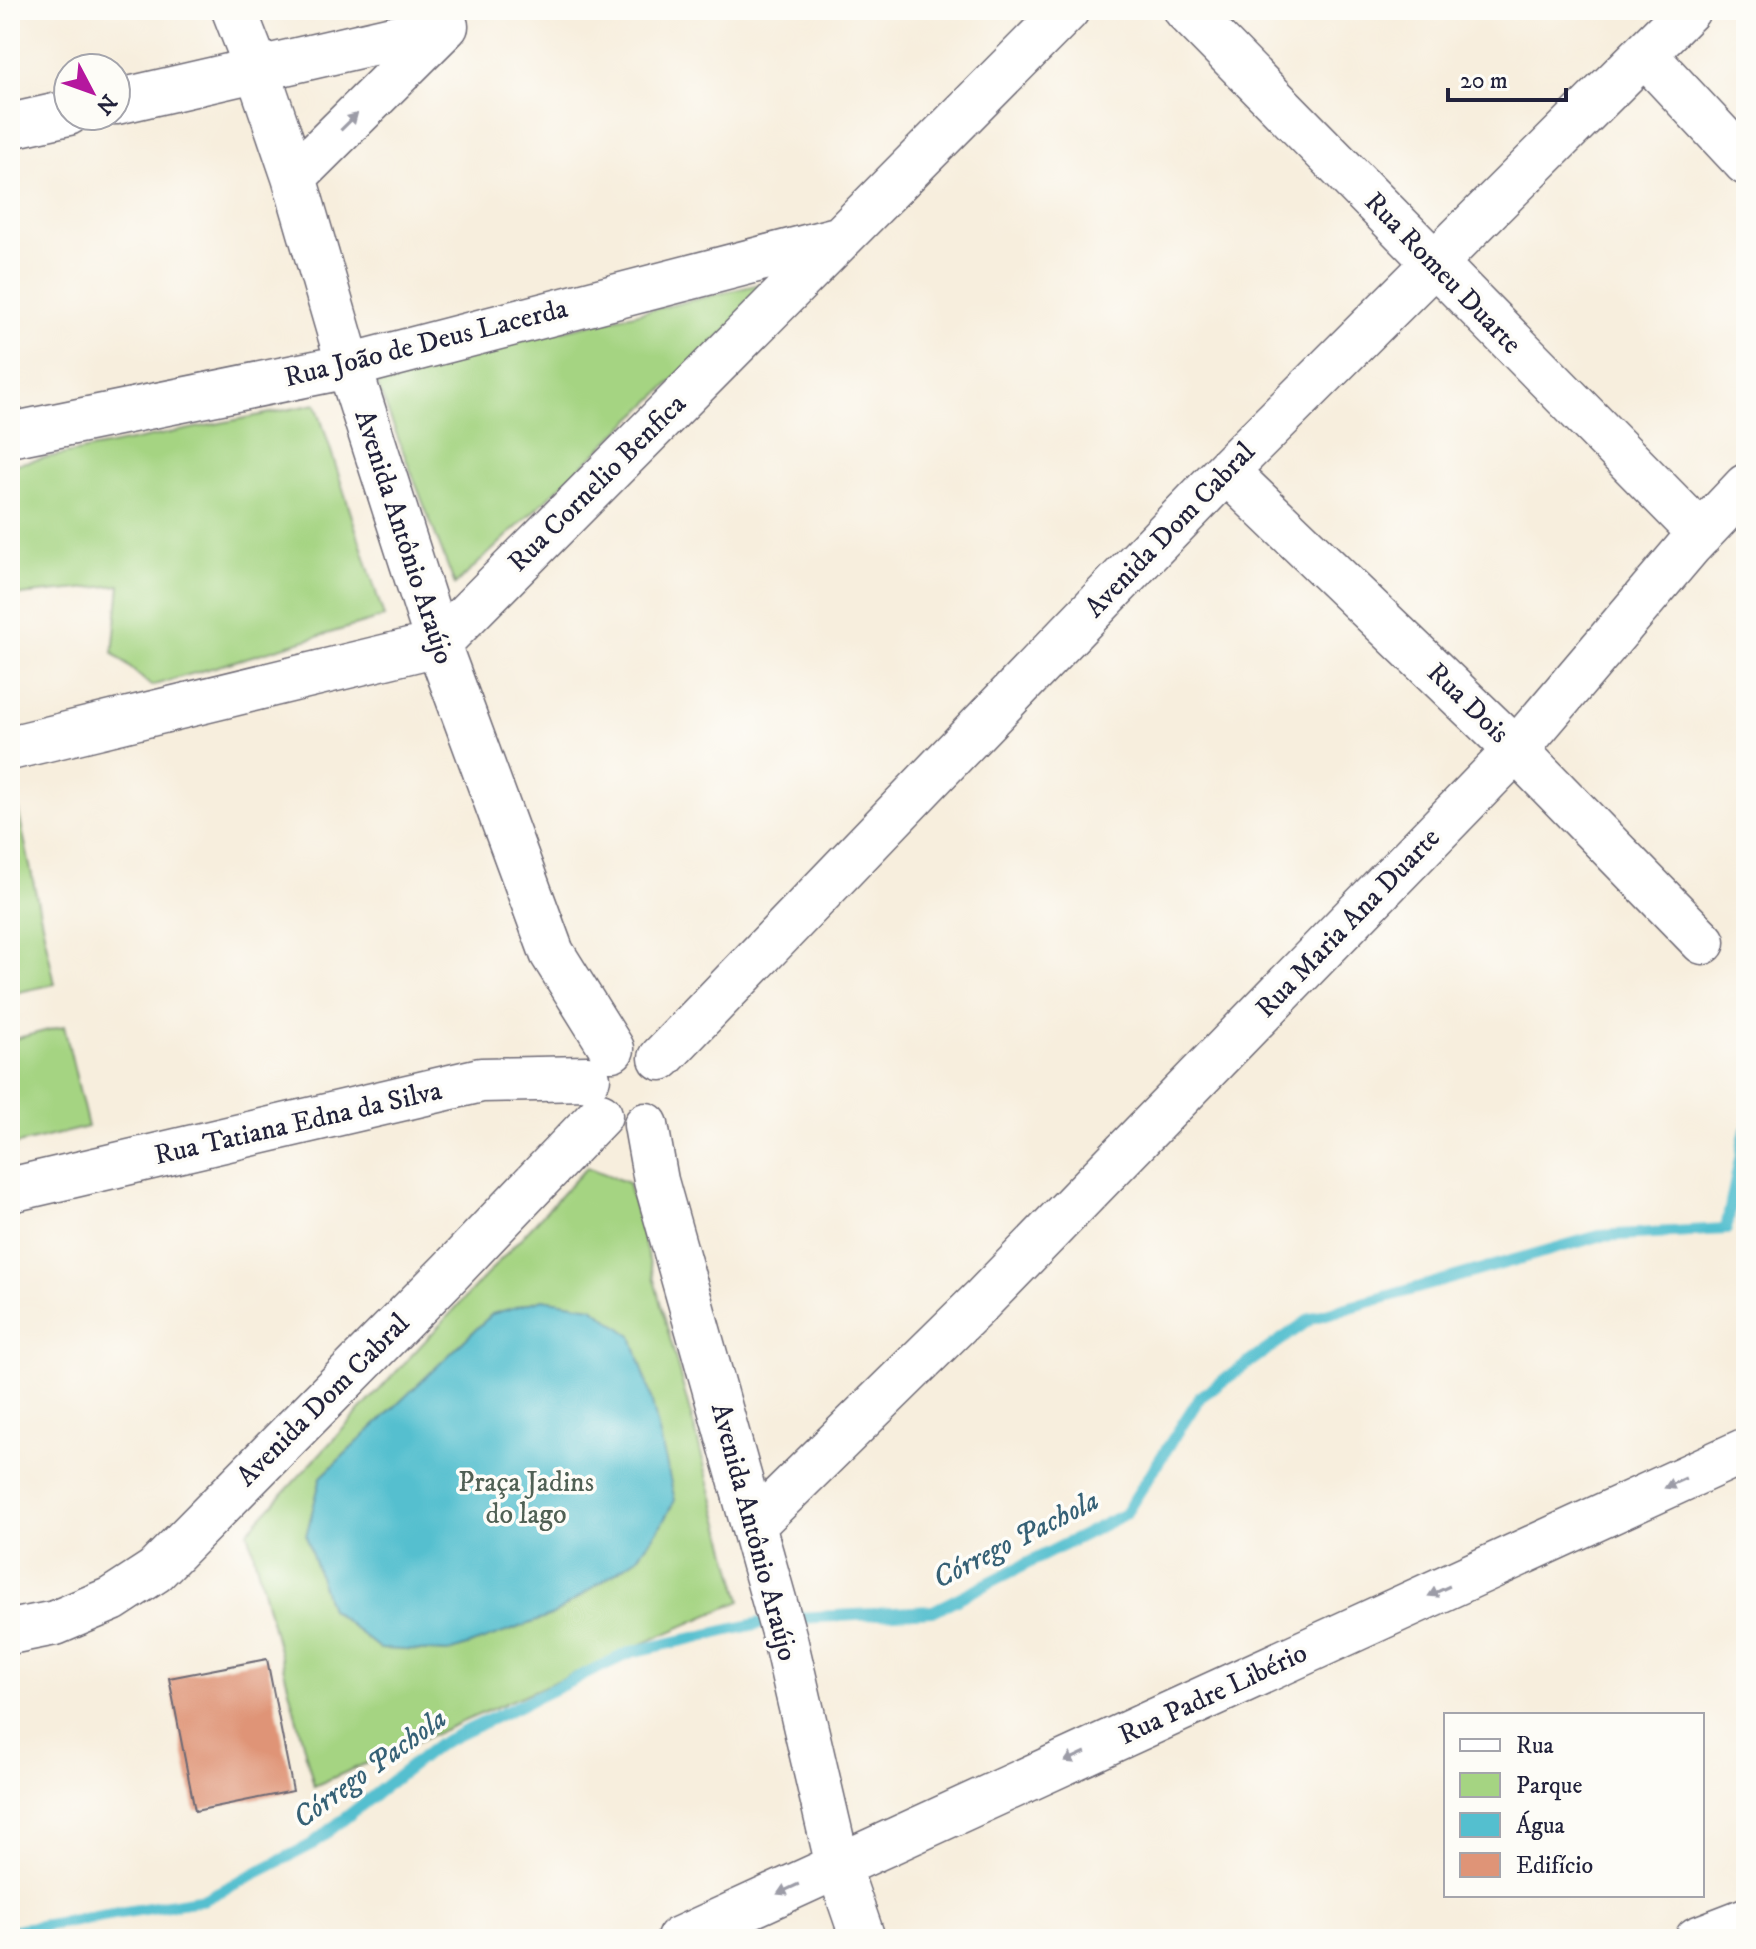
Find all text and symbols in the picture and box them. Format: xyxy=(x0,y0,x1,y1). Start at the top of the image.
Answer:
north arrow xyxy=(52,52,132,132)
scale bar xyxy=(1448,52,1566,102)
text: 20 m xyxy=(1460,66,1508,96)
text: N xyxy=(90,88,122,120)
one-way arrow xyxy=(339,113,358,132)
street label: Rua Romeu Duarte xyxy=(1357,185,1529,361)
street label: Rua João de Deus Lacerda xyxy=(281,291,571,395)
street label: Rua Cornelio Benfica xyxy=(501,387,693,579)
street label: Avenida Antônio Araújo xyxy=(346,405,462,669)
street label: Avenida Dom Cabral xyxy=(1077,434,1263,625)
street label: Rua Dois xyxy=(1419,655,1517,751)
street label: Rua Maria Ana Duarte xyxy=(1248,821,1448,1025)
street label: Rua Tatiana Edna da Silva xyxy=(151,1073,445,1173)
street label: Avenida Dom Cabral xyxy=(229,1306,417,1494)
street label: Avenida Antônio Araújo xyxy=(703,1399,805,1665)
park label: Praça Jadins do lago xyxy=(458,1465,594,1532)
one-way arrow xyxy=(1663,1476,1687,1489)
water label: Córrego Pachola xyxy=(927,1482,1105,1598)
one-way arrow xyxy=(1427,1584,1450,1598)
street label: Rua Padre Libério xyxy=(1113,1635,1313,1753)
water label: Córrego Pachola xyxy=(286,1701,454,1837)
legend xyxy=(1444,1713,1704,1897)
text: Rua xyxy=(1516,1731,1555,1761)
one-way arrow xyxy=(1063,1750,1087,1764)
text: Parque xyxy=(1516,1771,1582,1801)
text: Água xyxy=(1516,1810,1566,1841)
text: Edifício xyxy=(1516,1851,1593,1881)
one-way arrow xyxy=(776,1882,799,1896)

